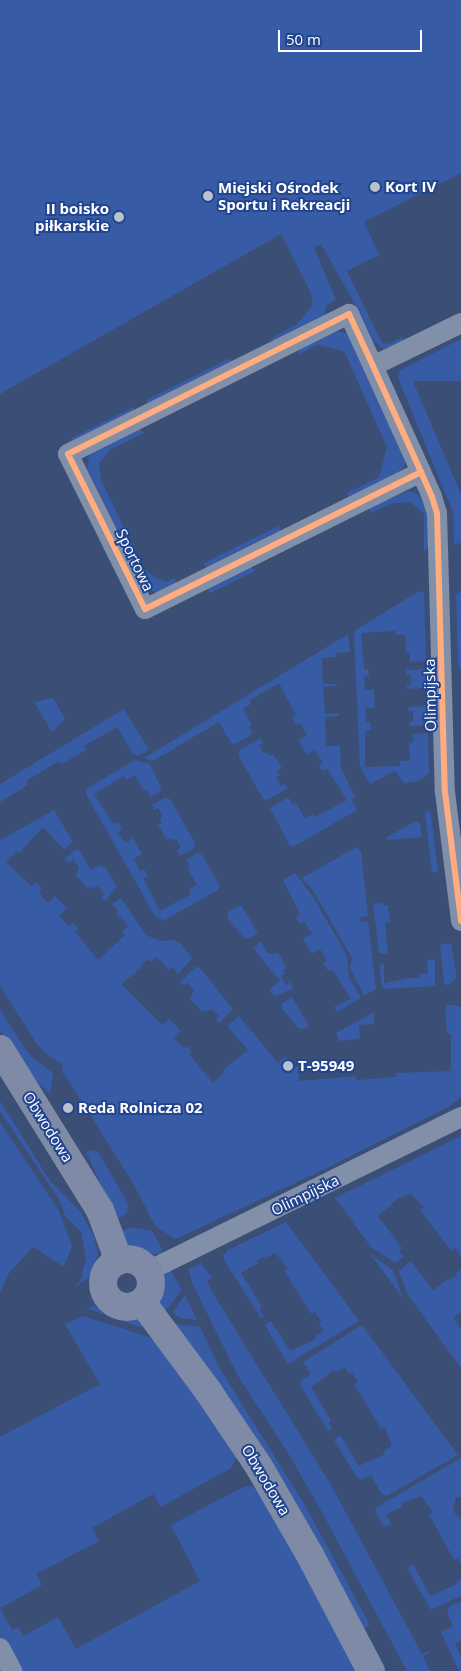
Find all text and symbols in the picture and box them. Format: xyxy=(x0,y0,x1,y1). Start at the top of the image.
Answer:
scale bar xyxy=(281,20,425,52)
text: 50 m xyxy=(286,29,321,49)
place label: Miejski Ośrodek Sportu i Rekreacji xyxy=(218,178,350,213)
place label: Kort IV xyxy=(385,178,436,196)
marker: Kort IV xyxy=(369,181,381,193)
marker: Miejski Ośrodek Sportu i Rekreacji xyxy=(202,190,214,202)
place label: II boisko piłkarskie xyxy=(35,199,109,234)
marker: II boisko piłkarskie xyxy=(113,211,125,223)
street label: Sportowa xyxy=(112,526,158,594)
street label: Olimpijska xyxy=(420,658,440,732)
place label: T-95949 xyxy=(298,1057,354,1075)
marker: T-95949 xyxy=(282,1060,294,1072)
street label: Obwodowa xyxy=(19,1088,77,1166)
place label: Reda Rolnicza 02 xyxy=(78,1099,203,1117)
marker: Reda Rolnicza 02 xyxy=(62,1102,74,1114)
street label: Olimpijska xyxy=(268,1171,342,1219)
street label: Obwodowa xyxy=(238,1441,294,1519)

